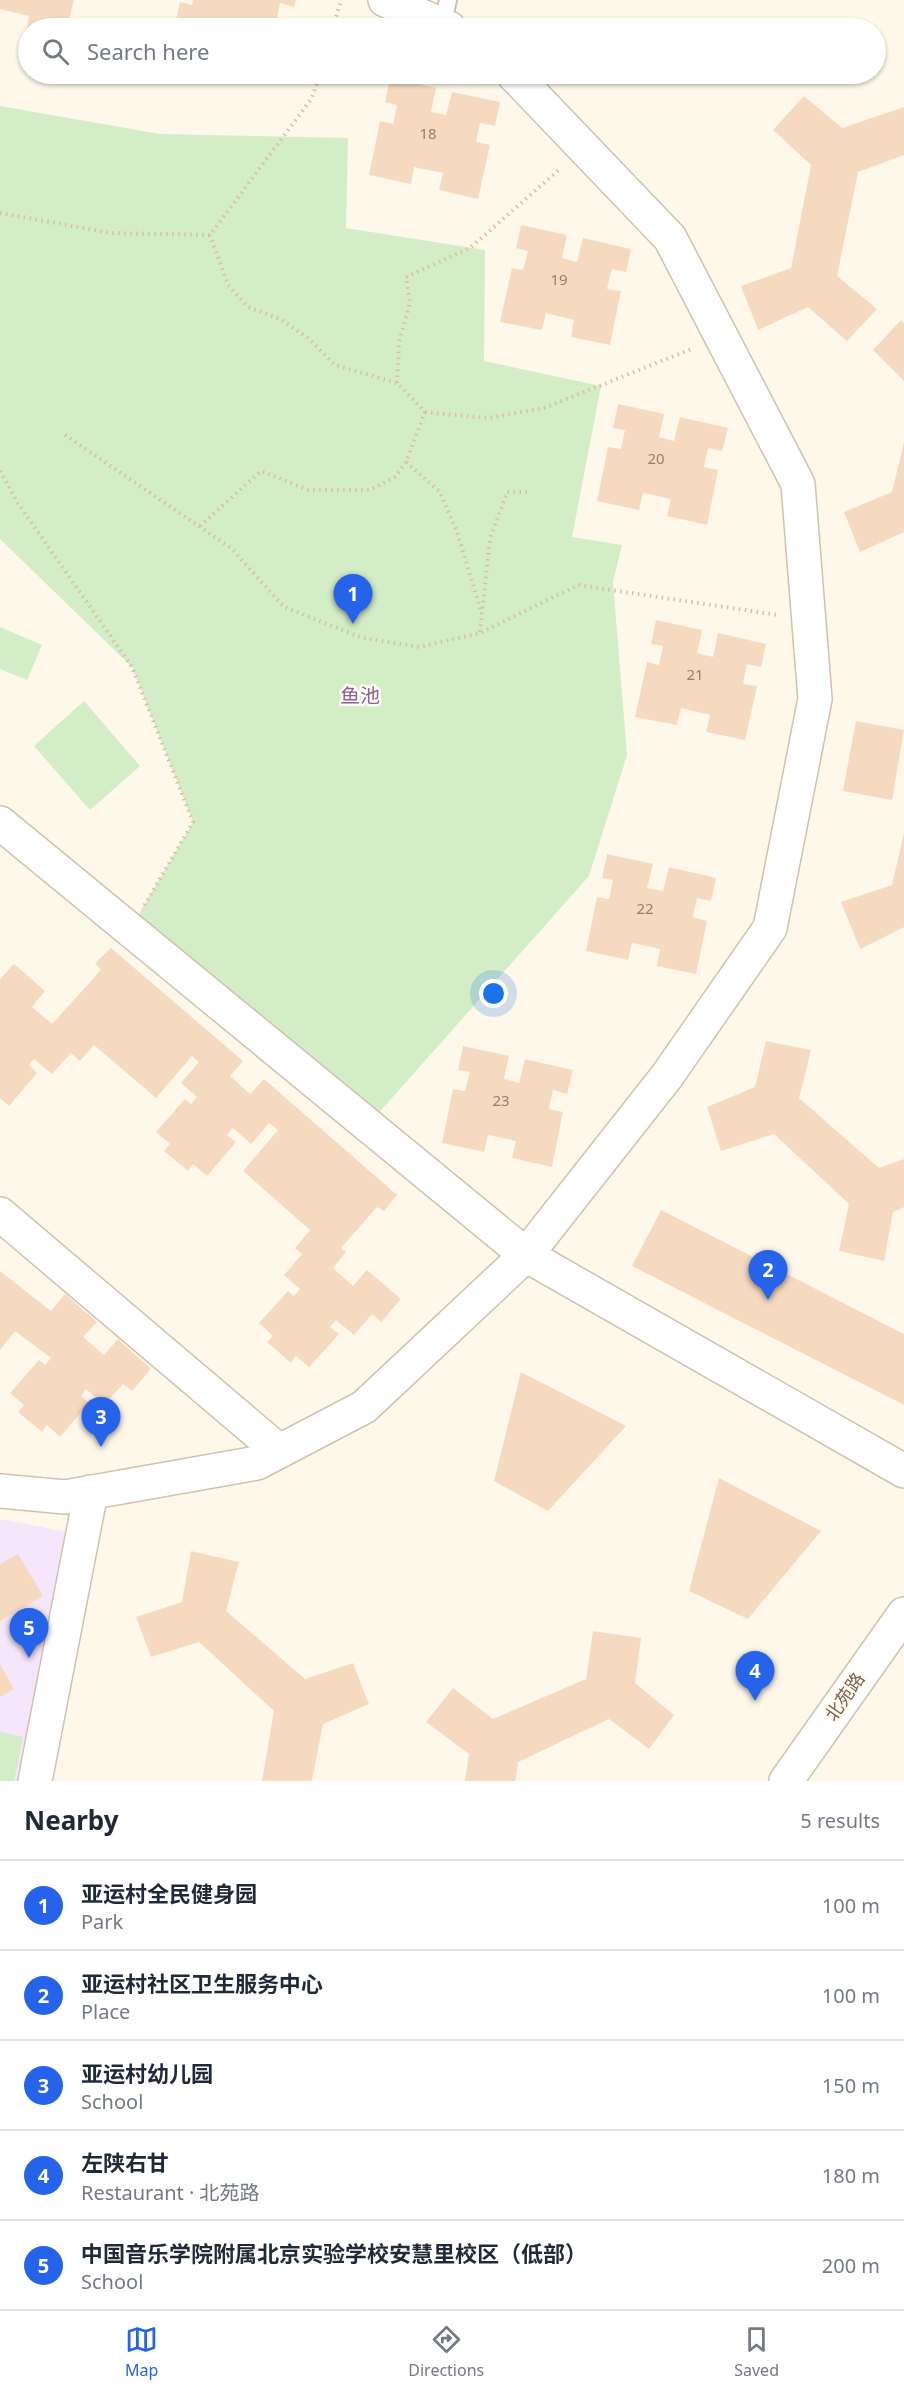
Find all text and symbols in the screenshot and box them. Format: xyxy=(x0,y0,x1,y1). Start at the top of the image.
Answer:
search box xyxy=(18,18,886,84)
icon: search xyxy=(39,35,72,68)
text: Search here xyxy=(87,36,209,66)
house number: 18 xyxy=(419,123,437,143)
house number: 19 xyxy=(550,269,568,289)
house number: 20 xyxy=(647,448,665,468)
pin: 1 xyxy=(334,574,372,624)
house number: 21 xyxy=(686,664,704,684)
district label: 鱼池 xyxy=(340,682,380,709)
house number: 22 xyxy=(636,898,654,918)
your location xyxy=(479,979,508,1008)
house number: 23 xyxy=(492,1090,510,1110)
pin: 2 xyxy=(748,1250,788,1300)
pin: 3 xyxy=(82,1398,120,1447)
pin: 5 xyxy=(9,1608,48,1658)
pin: 4 xyxy=(736,1652,774,1701)
street label: 北苑路 xyxy=(819,1667,869,1725)
text: Nearby xyxy=(24,1802,119,1838)
text: 5 results xyxy=(800,1807,880,1834)
text: 亚运村全民健身园 xyxy=(81,1878,257,1908)
text: 1 xyxy=(38,1892,49,1919)
text: 100 m xyxy=(822,1892,880,1919)
text: Park xyxy=(81,1908,123,1935)
text: 亚运村社区卫生服务中心 xyxy=(81,1968,323,1998)
text: 2 xyxy=(38,1982,49,2009)
text: 100 m xyxy=(822,1982,880,2009)
text: Place xyxy=(81,1998,130,2025)
text: 亚运村幼儿园 xyxy=(81,2058,213,2088)
text: 3 xyxy=(38,2072,49,2099)
text: 150 m xyxy=(822,2072,880,2099)
text: School xyxy=(81,2088,143,2115)
text: 左陕右甘 xyxy=(81,2147,169,2177)
text: 4 xyxy=(38,2162,49,2189)
text: 180 m xyxy=(822,2162,880,2189)
text: Restaurant · 北苑路 xyxy=(81,2179,260,2206)
text: 中国音乐学院附属北京实验学校安慧里校区（低部） xyxy=(81,2238,587,2268)
text: 5 xyxy=(38,2252,49,2279)
text: 200 m xyxy=(822,2252,880,2279)
text: School xyxy=(81,2268,143,2295)
tab: Map xyxy=(125,2323,158,2381)
tab: Directions xyxy=(408,2323,484,2381)
tab: Saved xyxy=(734,2323,779,2381)

